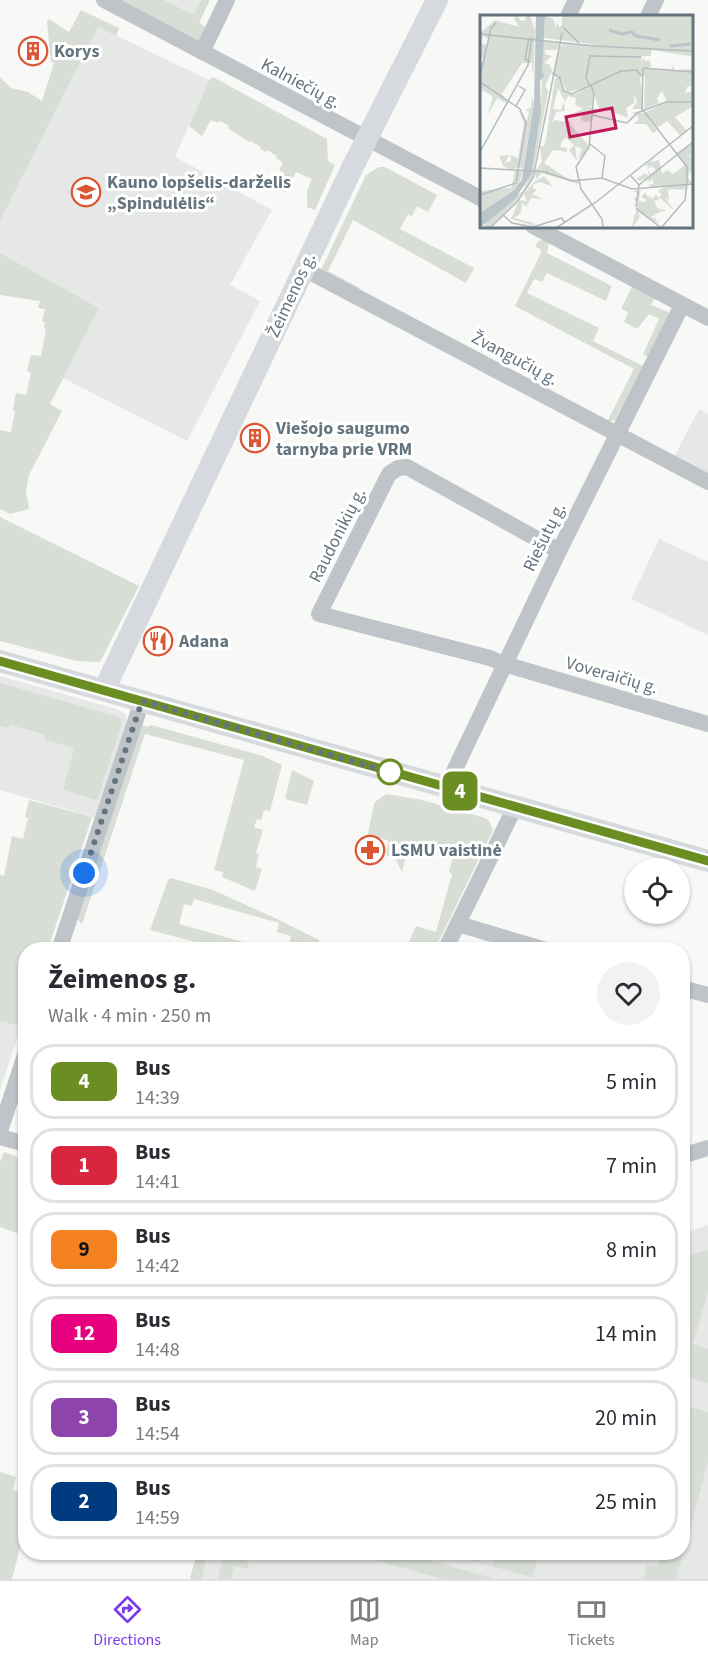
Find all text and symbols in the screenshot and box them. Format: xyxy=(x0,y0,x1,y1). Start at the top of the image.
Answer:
inset map xyxy=(480,15,693,228)
building icon: Korys xyxy=(17,35,49,67)
place label: Korys xyxy=(54,39,99,64)
street label: Kalniečių g. xyxy=(257,52,345,115)
place label: Kauno lopšelis-darželis „Spindulėlis“ xyxy=(107,170,291,216)
school or university icon: Kauno lopšelis-darželis „Spindulėlis“ xyxy=(70,176,102,208)
street label: Žeimenos g. xyxy=(261,249,322,342)
street label: Žvangučių g. xyxy=(467,325,562,392)
place label: Viešojo saugumo tarnyba prie VRM xyxy=(275,416,412,462)
building icon: Viešojo saugumo tarnyba prie VRM xyxy=(239,422,271,454)
street label: Raudonikių g. xyxy=(303,484,372,587)
street label: Riešutų g. xyxy=(517,498,572,576)
restaurant icon: Adana xyxy=(142,625,174,657)
place label: Adana xyxy=(178,629,229,654)
street label: Voveraičių g. xyxy=(563,650,661,701)
unlabelled marker xyxy=(377,759,403,785)
line badge: 4 xyxy=(440,772,480,810)
text: 4 xyxy=(454,776,466,806)
pharmacy icon: LSMU vaistinė xyxy=(354,834,386,866)
place label: LSMU vaistinė xyxy=(391,838,502,863)
your location xyxy=(69,858,99,888)
map controls xyxy=(624,858,690,924)
button: locate xyxy=(624,858,690,924)
text: Žeimenos g. xyxy=(48,959,196,999)
button: heart xyxy=(597,962,660,1025)
text: Walk · 4 min · 250 m xyxy=(48,1002,211,1030)
text: Bus xyxy=(135,1052,171,1084)
text: 4 xyxy=(78,1066,90,1096)
text: 5 min xyxy=(606,1066,657,1098)
text: 14:39 xyxy=(135,1084,180,1112)
text: Bus xyxy=(135,1136,171,1168)
text: 1 xyxy=(78,1150,90,1180)
text: 7 min xyxy=(606,1150,657,1182)
text: 14:41 xyxy=(135,1168,180,1196)
text: Bus xyxy=(135,1220,171,1252)
text: 9 xyxy=(78,1234,90,1264)
text: 8 min xyxy=(606,1234,657,1266)
text: 14:42 xyxy=(135,1252,180,1280)
text: Bus xyxy=(135,1304,171,1336)
text: 12 xyxy=(73,1318,95,1348)
text: 14 min xyxy=(595,1318,657,1350)
text: 14:48 xyxy=(135,1336,180,1364)
text: Bus xyxy=(135,1388,171,1420)
text: 3 xyxy=(78,1402,90,1432)
text: 20 min xyxy=(595,1402,657,1434)
text: 14:54 xyxy=(135,1420,180,1448)
text: Bus xyxy=(135,1472,171,1504)
text: 2 xyxy=(78,1486,90,1516)
text: 25 min xyxy=(595,1486,657,1518)
text: 14:59 xyxy=(135,1504,180,1532)
tab: Directions xyxy=(93,1593,161,1651)
tab: Map xyxy=(348,1593,381,1651)
tab: Tickets xyxy=(567,1593,615,1651)

